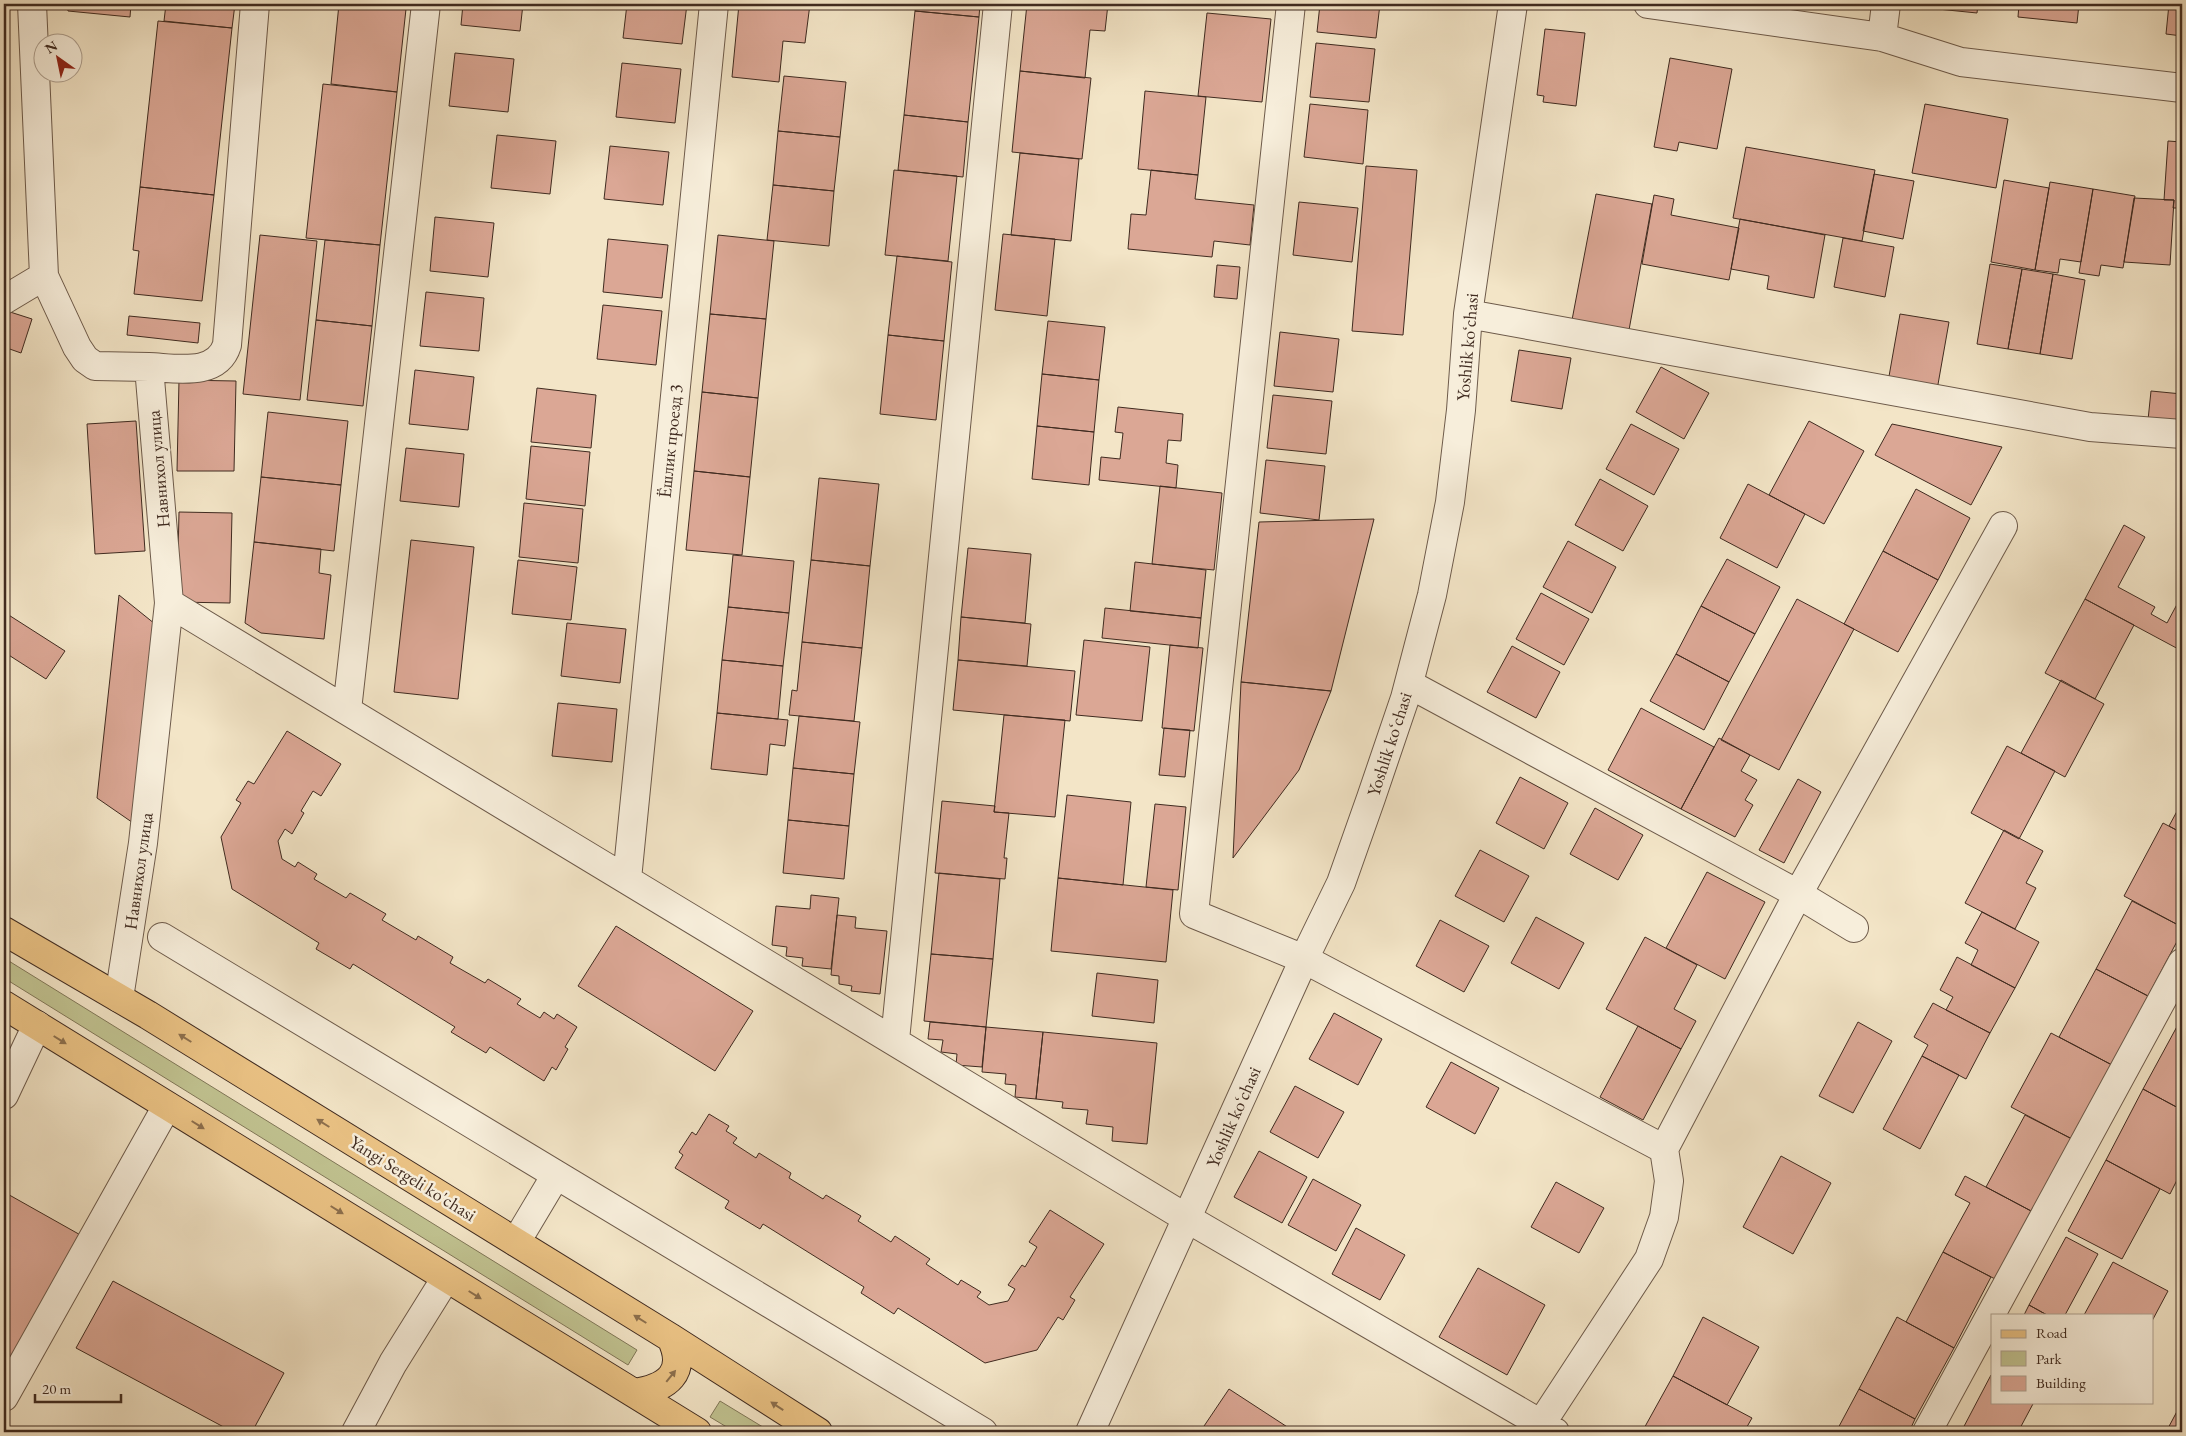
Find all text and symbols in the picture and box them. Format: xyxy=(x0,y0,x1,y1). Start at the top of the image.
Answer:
north arrow xyxy=(32,32,82,82)
text: N xyxy=(41,36,61,58)
street label: Yoshlik koʻchasi xyxy=(1451,291,1483,402)
street label: Ёшлик проезд 3 xyxy=(653,383,687,499)
street label: Навнихол улица xyxy=(141,408,175,529)
street label: Yoshlik koʻchasi xyxy=(1361,688,1417,799)
street label: Навнихол улица xyxy=(118,810,158,931)
one-way arrow xyxy=(178,1033,191,1042)
one-way arrow xyxy=(53,1035,67,1045)
street label: Yoshlik koʻchasi xyxy=(1200,1062,1266,1171)
one-way arrow xyxy=(317,1118,330,1128)
one-way arrow xyxy=(192,1121,205,1130)
street label: Yangi Sergeli ko'chasi xyxy=(346,1130,481,1226)
one-way arrow xyxy=(330,1206,343,1215)
one-way arrow xyxy=(469,1291,482,1300)
one-way arrow xyxy=(634,1314,647,1323)
legend xyxy=(1991,1314,2154,1404)
text: Road xyxy=(2036,1323,2068,1342)
text: Park xyxy=(2036,1349,2063,1368)
one-way arrow xyxy=(665,1370,676,1383)
scale bar xyxy=(35,1371,121,1403)
text: Building xyxy=(2036,1373,2086,1392)
text: 20 m xyxy=(42,1379,71,1398)
one-way arrow xyxy=(771,1401,784,1411)

